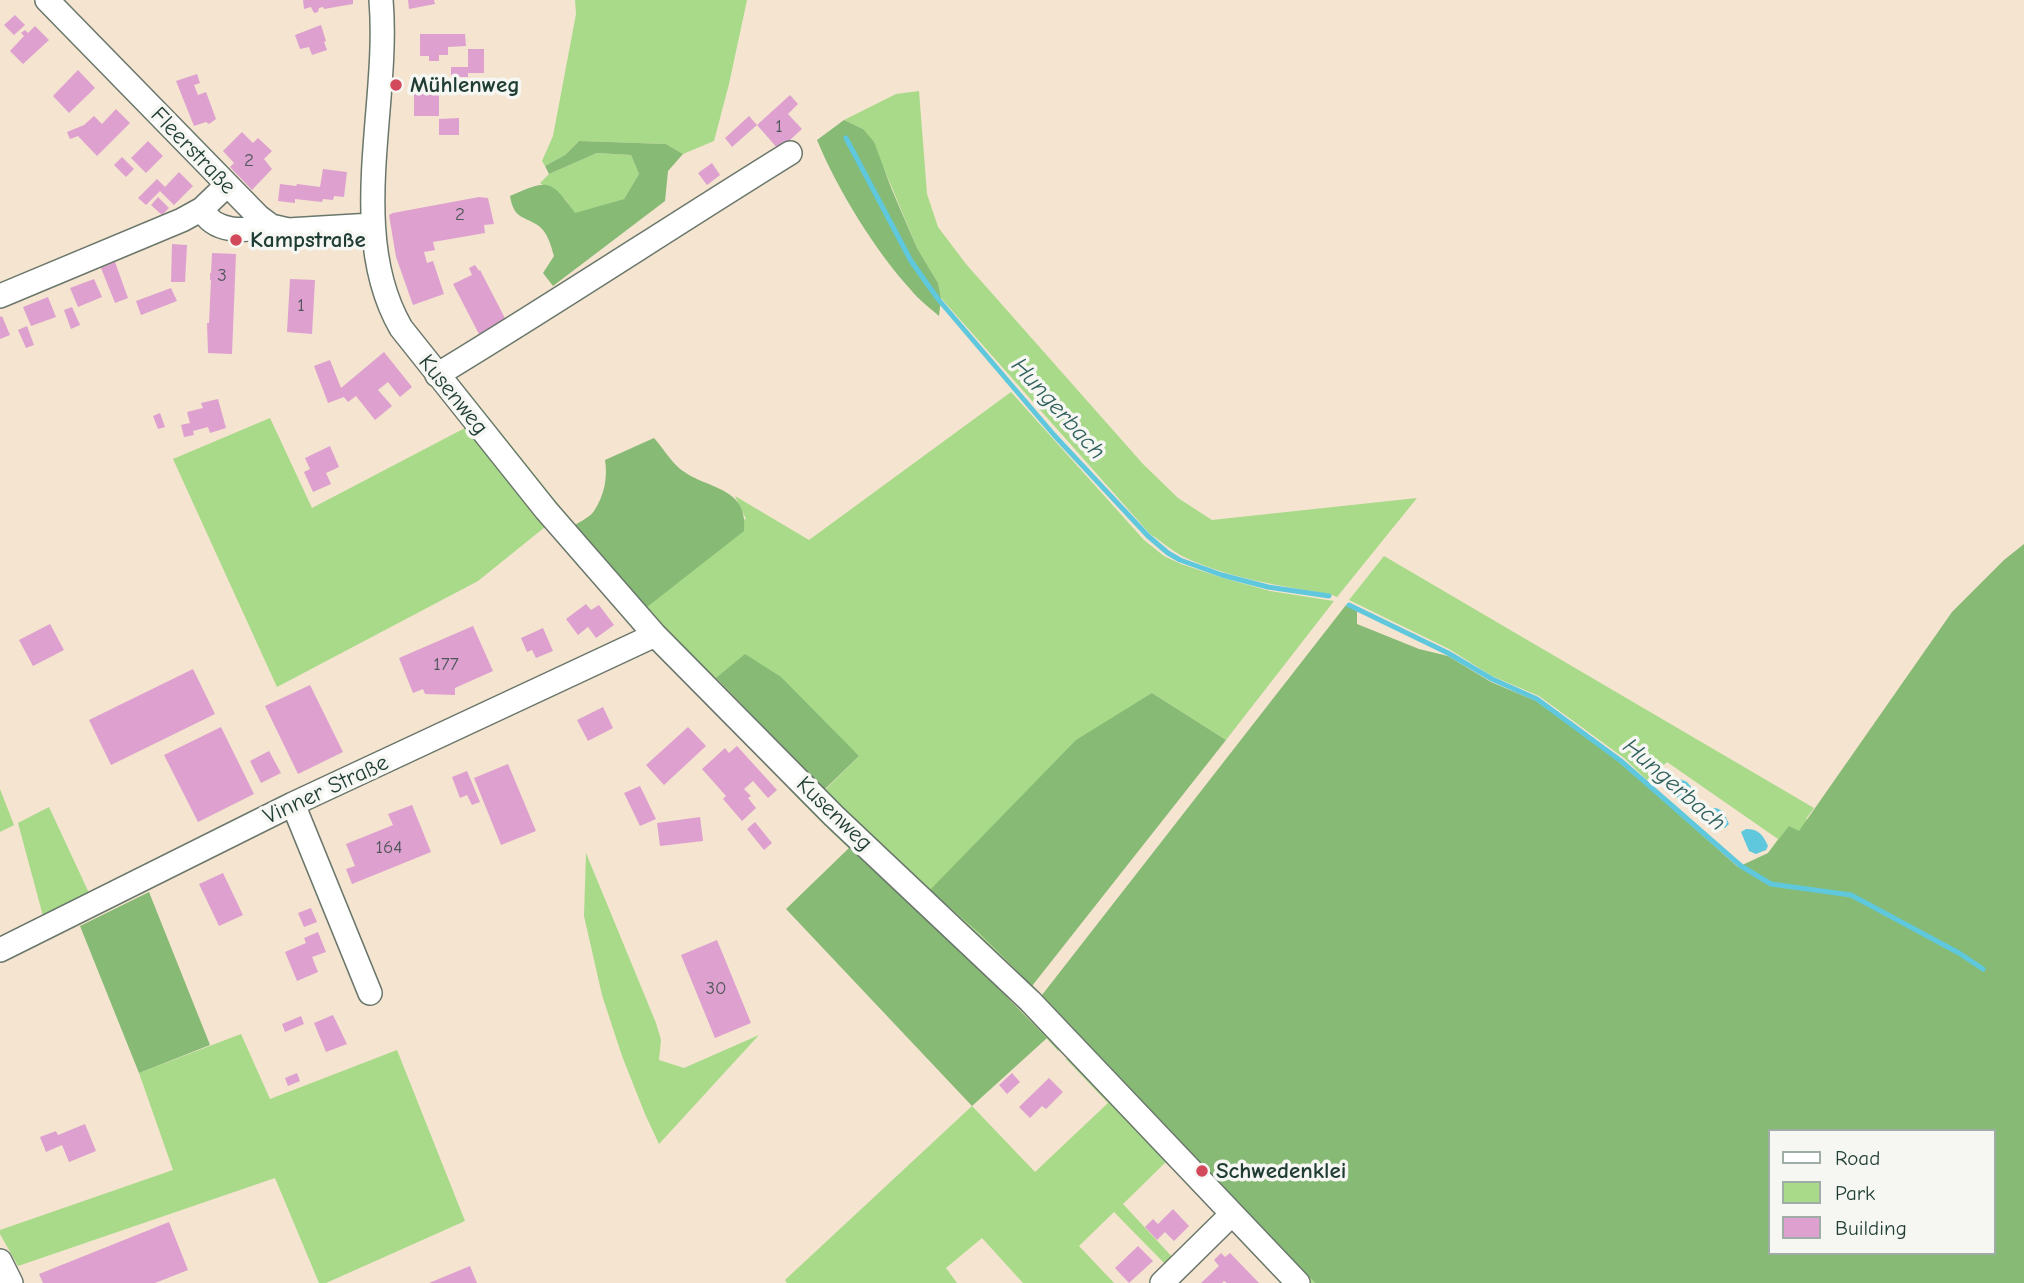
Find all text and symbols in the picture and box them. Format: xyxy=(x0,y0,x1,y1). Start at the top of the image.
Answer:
place label: Mühlenweg xyxy=(410,71,520,99)
marker: Mühlenweg xyxy=(388,77,404,93)
street label: Fleerstraße xyxy=(145,102,241,200)
house number: 1 xyxy=(775,116,783,138)
house number: 2 xyxy=(244,150,254,172)
house number: 2 xyxy=(455,204,465,226)
place label: Kampstraße xyxy=(250,226,366,254)
marker: Kampstraße xyxy=(228,232,244,248)
house number: 3 xyxy=(217,265,227,287)
house number: 1 xyxy=(297,295,305,317)
street label: Kusenweg xyxy=(412,349,494,441)
water label: Hungerbach xyxy=(1005,352,1111,466)
house number: 177 xyxy=(433,654,459,676)
water label: Hungerbach xyxy=(1617,732,1731,838)
street label: Vinner Straße xyxy=(259,749,393,831)
street label: Kusenweg xyxy=(790,771,878,857)
house number: 164 xyxy=(375,837,403,859)
house number: 30 xyxy=(705,978,727,1000)
legend xyxy=(1769,1129,1996,1255)
text: Road xyxy=(1835,1146,1880,1170)
place label: Schwedenklei xyxy=(1216,1157,1346,1185)
marker: Schwedenklei xyxy=(1194,1163,1210,1179)
text: Park xyxy=(1835,1181,1875,1205)
text: Building xyxy=(1835,1216,1907,1240)

